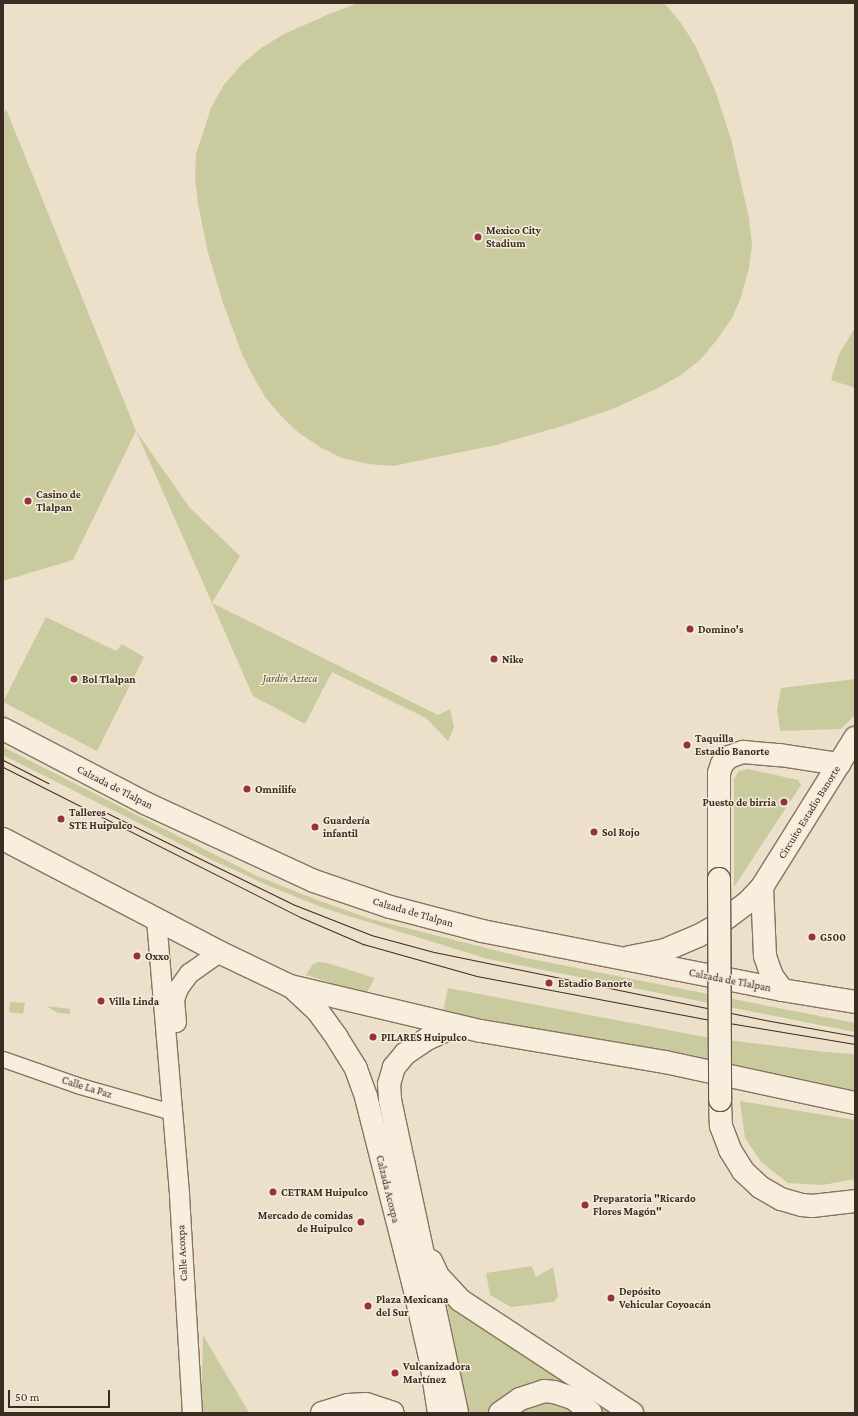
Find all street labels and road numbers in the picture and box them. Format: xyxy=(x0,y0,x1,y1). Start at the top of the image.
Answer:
street label: Calzada de Tlalpan xyxy=(75,762,155,812)
street label: Circuito Estadio Banorte xyxy=(775,763,843,861)
street label: Calzada de Tlalpan xyxy=(371,894,455,930)
street label: Calzada de Tlalpan xyxy=(688,966,772,994)
street label: Calle La Paz xyxy=(60,1073,114,1101)
street label: Calzada Acoxpa xyxy=(373,1154,403,1224)
street label: Calle Acoxpa xyxy=(174,1225,190,1281)

